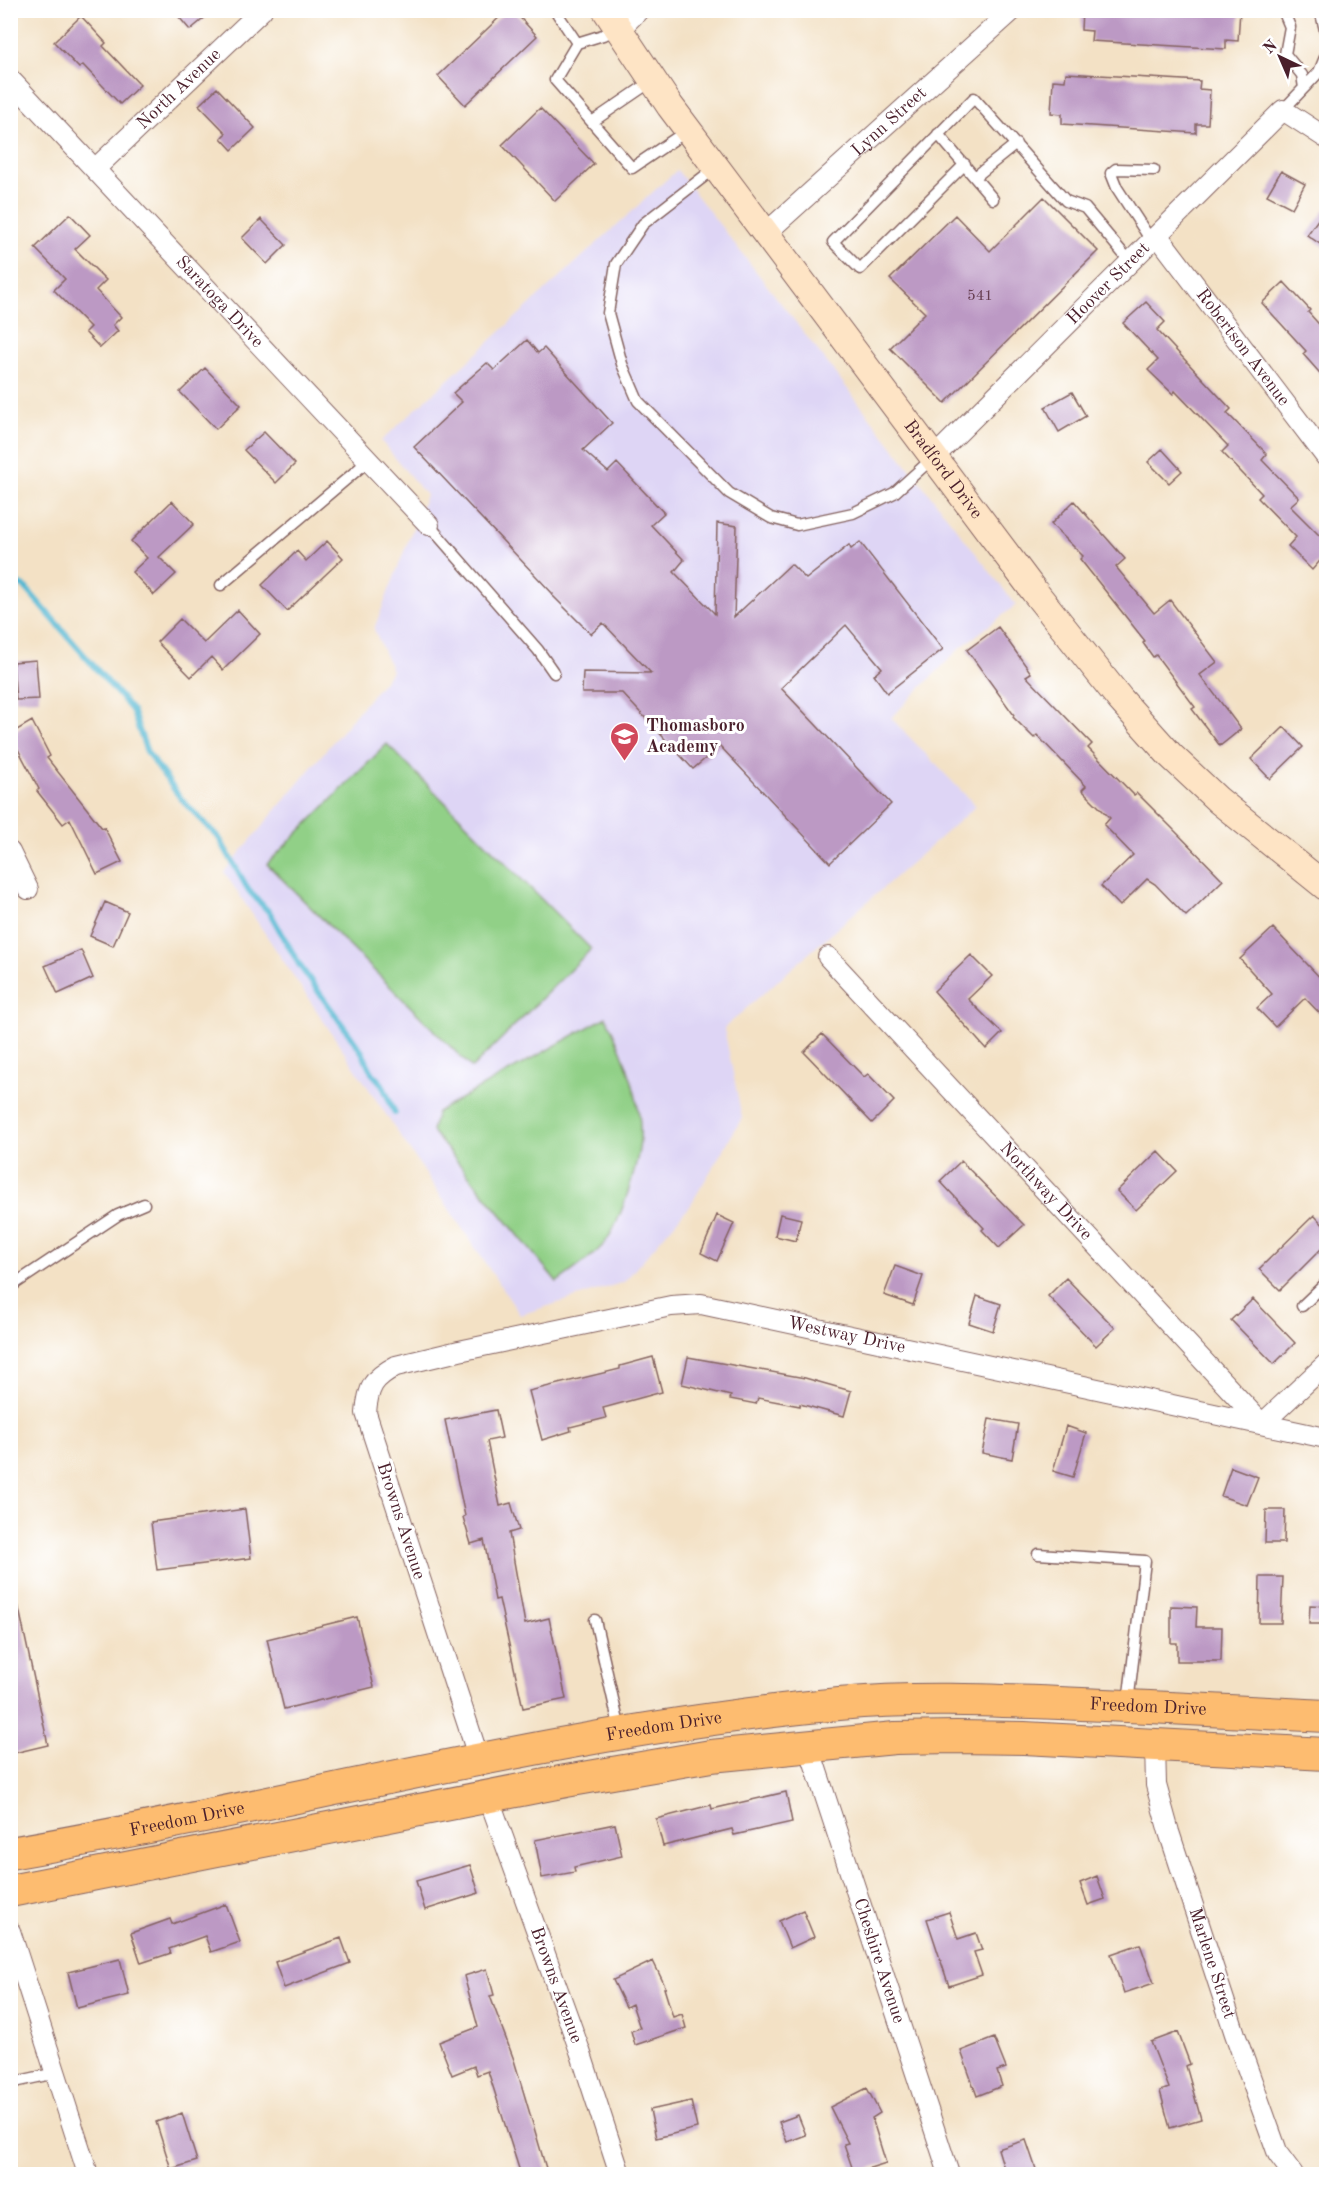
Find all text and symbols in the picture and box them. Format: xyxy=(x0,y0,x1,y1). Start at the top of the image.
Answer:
north arrow xyxy=(1250,27,1310,87)
text: N xyxy=(1261,37,1281,58)
street label: North Avenue xyxy=(133,45,225,133)
street label: Lynn Street xyxy=(848,84,930,160)
street label: Hoover Street xyxy=(1064,239,1153,328)
street label: Saratoga Drive xyxy=(172,253,267,351)
street label: Robertson Avenue xyxy=(1193,286,1293,409)
house number: 541 xyxy=(967,289,993,304)
street label: Bradford Drive xyxy=(900,417,986,522)
place label: Thomasboro Academy xyxy=(646,717,745,756)
school or university icon: Thomasboro Academy xyxy=(609,720,641,762)
street label: Northway Drive xyxy=(996,1139,1095,1244)
street label: Westway Drive xyxy=(786,1314,907,1357)
street label: Browns Avenue xyxy=(374,1460,428,1582)
street label: Freedom Drive xyxy=(1089,1695,1207,1719)
street label: Freedom Drive xyxy=(604,1709,723,1745)
street label: Freedom Drive xyxy=(128,1799,246,1840)
street label: Cheshire Avenue xyxy=(850,1896,908,2026)
street label: Marlene Street xyxy=(1185,1906,1238,2021)
street label: Browns Avenue xyxy=(527,1925,585,2046)

